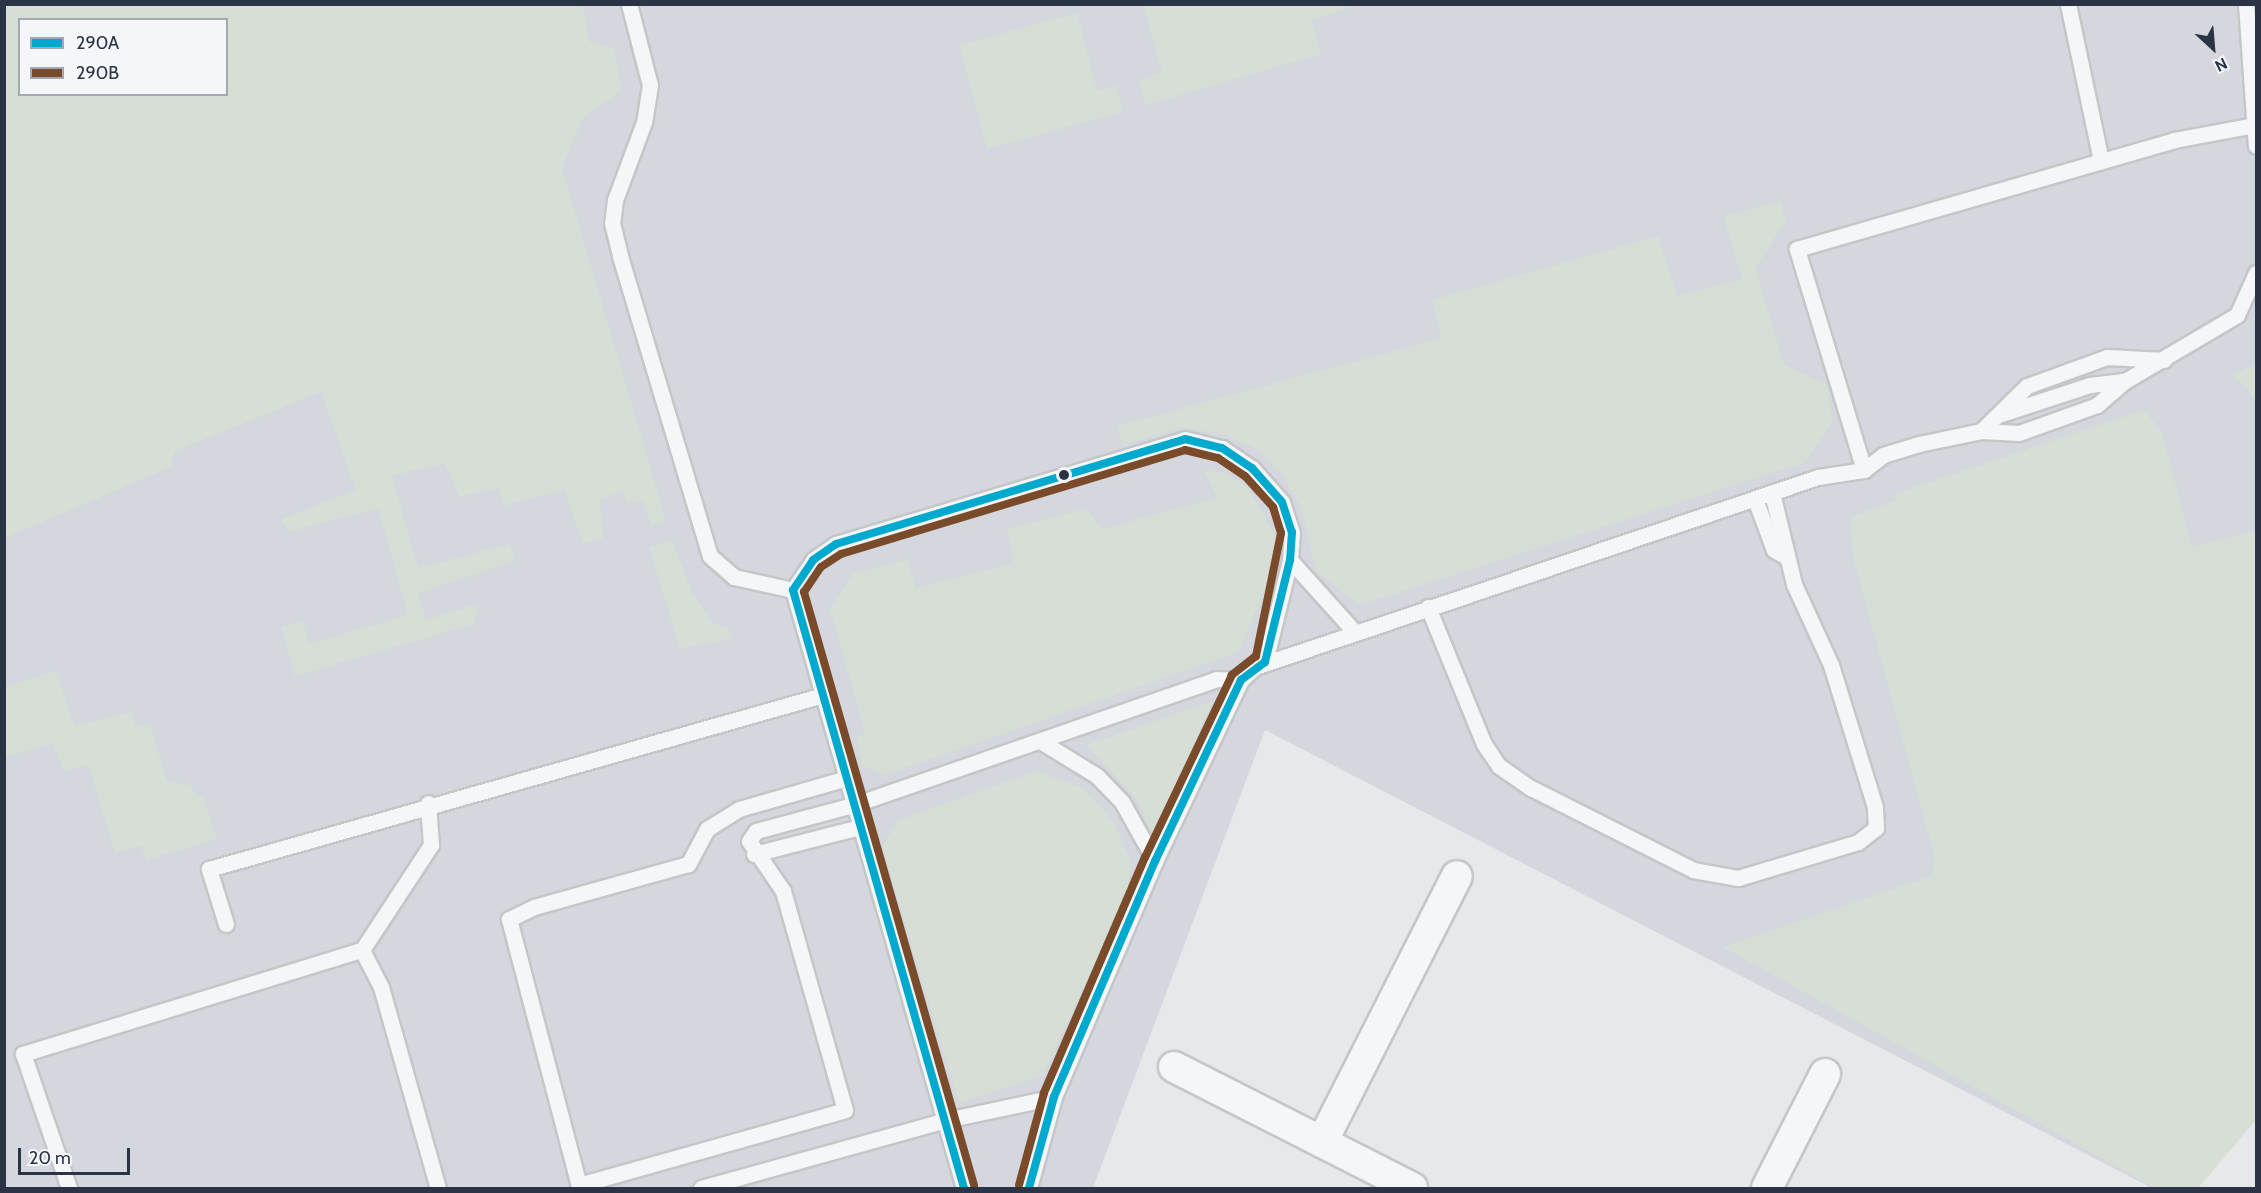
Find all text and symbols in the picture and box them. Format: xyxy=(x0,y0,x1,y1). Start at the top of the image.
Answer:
legend xyxy=(18,18,228,96)
north arrow xyxy=(2183,18,2243,78)
text: 290A xyxy=(76,32,119,54)
text: N xyxy=(2212,54,2230,76)
text: 290B xyxy=(76,62,119,84)
unlabelled marker xyxy=(1058,469,1070,481)
scale bar xyxy=(21,1136,134,1174)
text: 20 m xyxy=(29,1147,71,1169)

